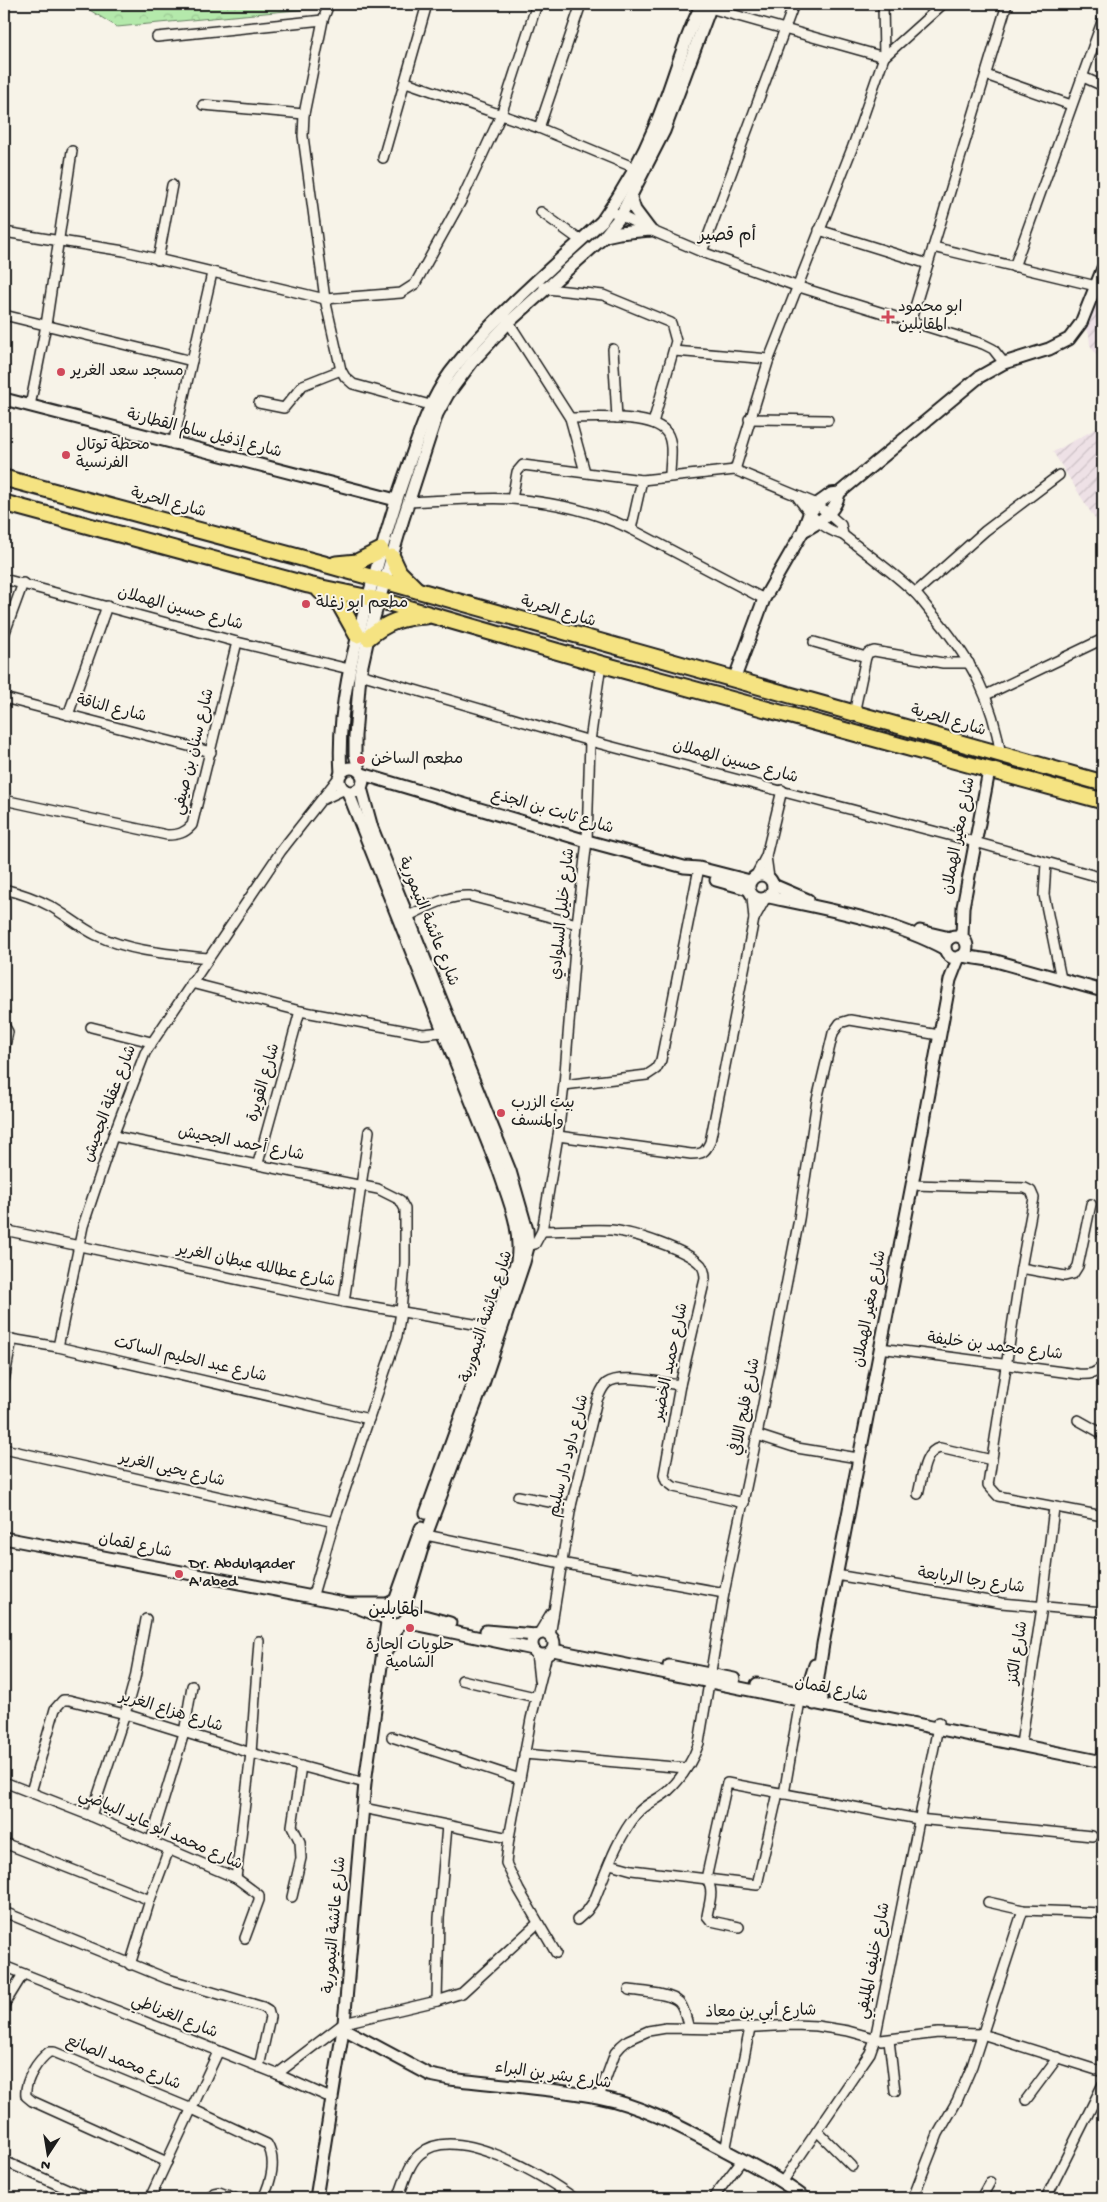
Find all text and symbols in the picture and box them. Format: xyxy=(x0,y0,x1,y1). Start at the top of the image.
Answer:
district label: أم قصير xyxy=(696,224,757,248)
place label: ابو محمود المقابلين xyxy=(898,299,962,336)
marker: ابو محمود المقابلين xyxy=(882,311,894,323)
place label: مسجد سعد الغرير xyxy=(69,363,184,382)
marker: مسجد سعد الغرير xyxy=(55,366,67,378)
street label: شارع إذفيل سالم القطارنة xyxy=(125,406,284,463)
place label: محطة توتال الفرنسية xyxy=(76,436,150,474)
marker: محطة توتال الفرنسية xyxy=(60,449,72,461)
street label: شارع الحرية xyxy=(128,484,208,523)
street label: شارع حسين الهملان xyxy=(115,584,245,636)
street label: شارع الحرية xyxy=(518,592,598,633)
place label: مطعم ابو زغلة xyxy=(316,594,408,614)
marker: مطعم ابو زغلة xyxy=(300,598,312,610)
street label: شارع سنان بن صيفي xyxy=(170,687,222,818)
street label: شارع الناقة xyxy=(74,691,148,728)
street label: شارع الحرية xyxy=(908,701,988,742)
street label: شارع حسين الهملان xyxy=(670,737,800,789)
place label: مطعم الساخن xyxy=(371,751,463,770)
marker: مطعم الساخن xyxy=(355,754,367,766)
street label: شارع مغير الهملان xyxy=(939,776,981,896)
street label: شارع ثابت بن الجذع xyxy=(488,786,616,840)
street label: شارع خليل السلوادي xyxy=(548,847,580,981)
street label: شارع عائشة التيمورية xyxy=(392,854,463,989)
street label: شارع القويرة xyxy=(245,1041,285,1125)
street label: شارع عقلة الجحيش xyxy=(79,1042,142,1165)
place label: بيت الزرب والمنسف xyxy=(511,1095,575,1132)
marker: بيت الزرب والمنسف xyxy=(495,1107,507,1119)
street label: شارع أحمد الجحيش xyxy=(176,1121,306,1167)
street label: شارع عطالله عبطان الغرير xyxy=(173,1241,337,1293)
street label: شارع عائشة التيمورية xyxy=(457,1248,518,1385)
street label: شارع مغير الهملان xyxy=(850,1249,892,1369)
street label: شارع حميد الخضير xyxy=(650,1301,694,1425)
street label: شارع محمد بن خليفة xyxy=(926,1329,1064,1366)
street label: شارع عبد الحليم الساكت xyxy=(112,1334,268,1388)
street label: شارع فليح اللافي xyxy=(725,1356,766,1458)
street label: شارع داود دار سليم xyxy=(546,1393,594,1519)
street label: شارع يحيى الغرير xyxy=(115,1449,227,1492)
street label: شارع لقمان xyxy=(97,1531,173,1563)
place label: Dr. Abdulqader A'abed xyxy=(188,1556,295,1593)
street label: شارع رجا الربابعة xyxy=(916,1564,1026,1599)
marker: Dr. Abdulqader A'abed xyxy=(173,1568,185,1580)
district label: المقابلين xyxy=(368,1600,424,1621)
street label: شارع الكنز xyxy=(1004,1620,1033,1688)
marker: حلويات الحارة الشامية xyxy=(404,1622,416,1634)
place label: حلويات الحارة الشامية xyxy=(366,1637,454,1674)
street label: شارع لقمان xyxy=(793,1675,869,1707)
street label: شارع هزاع الغرير xyxy=(115,1688,225,1738)
street label: شارع محمد أبو عايد البياضي xyxy=(74,1784,246,1878)
street label: شارع عائشة التيمورية xyxy=(320,1856,351,1994)
street label: شارع خليف المليفي xyxy=(854,1901,898,2021)
street label: شارع الغرناطي xyxy=(127,1992,220,2046)
street label: شارع أبي بن معاذ xyxy=(705,2001,817,2025)
street label: شارع محمد الصانع xyxy=(63,2032,183,2096)
street label: شارع بشر بن البراء xyxy=(494,2059,612,2095)
north arrow xyxy=(22,2130,72,2180)
text: N xyxy=(40,2155,52,2174)

